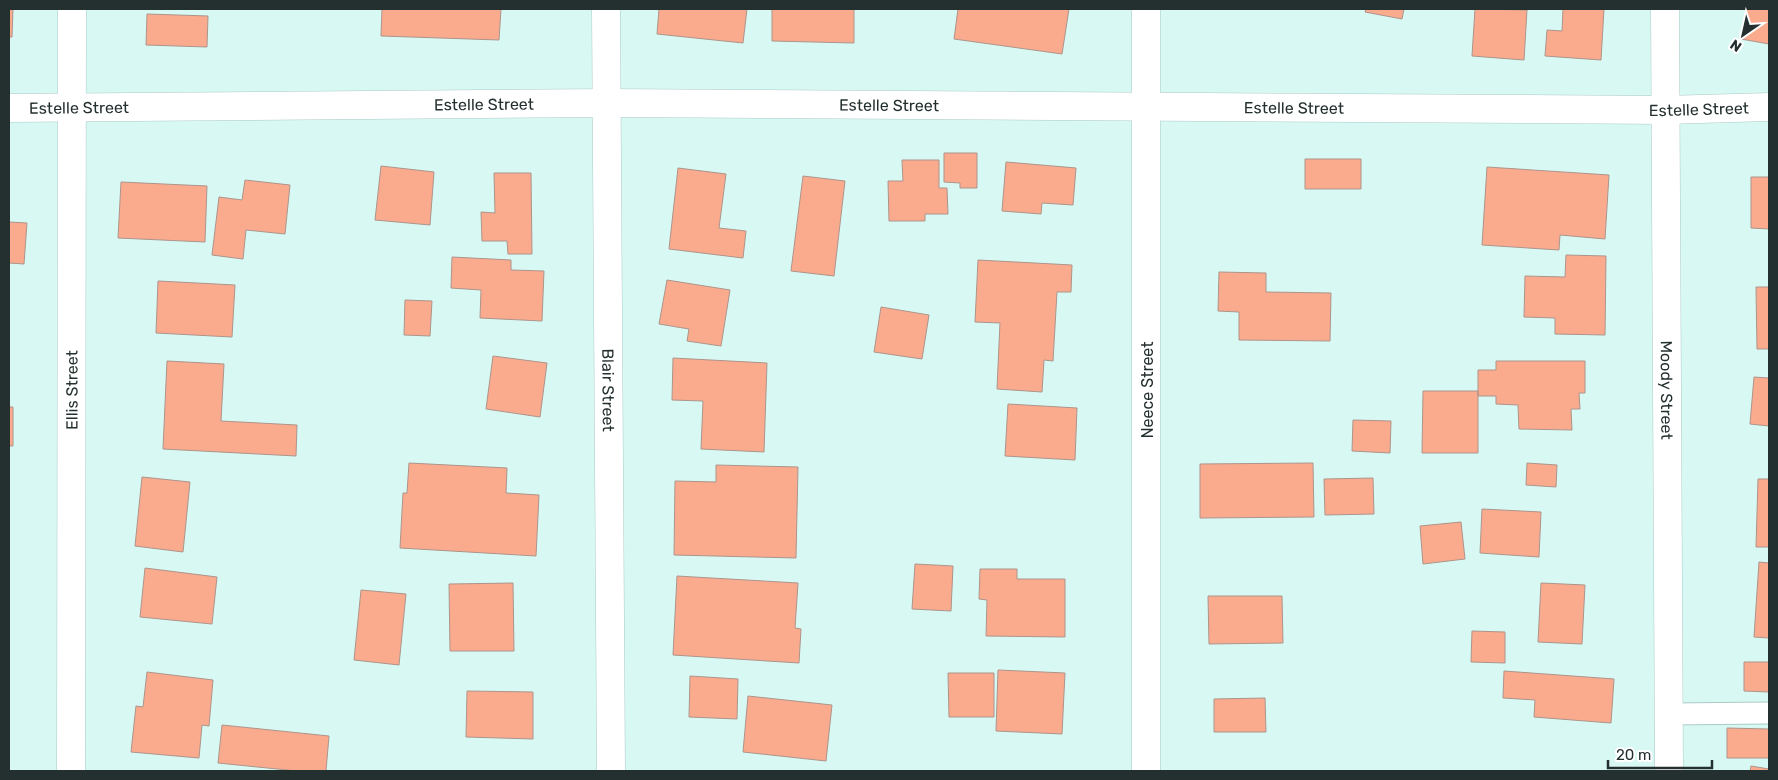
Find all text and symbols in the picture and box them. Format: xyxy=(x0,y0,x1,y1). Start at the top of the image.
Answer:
north arrow xyxy=(1718,10,1768,60)
text: N xyxy=(1727,35,1745,55)
street label: Estelle Street xyxy=(434,94,534,114)
street label: Estelle Street xyxy=(839,95,939,115)
street label: Estelle Street xyxy=(29,97,129,117)
street label: Estelle Street xyxy=(1244,98,1344,117)
street label: Estelle Street xyxy=(1649,98,1749,120)
street label: Moody Street xyxy=(1657,340,1677,440)
street label: Neece Street xyxy=(1138,341,1157,439)
street label: Blair Street xyxy=(599,348,618,432)
street label: Ellis Street xyxy=(62,350,81,430)
scale bar xyxy=(1608,738,1712,770)
text: 20 m xyxy=(1616,746,1651,764)

